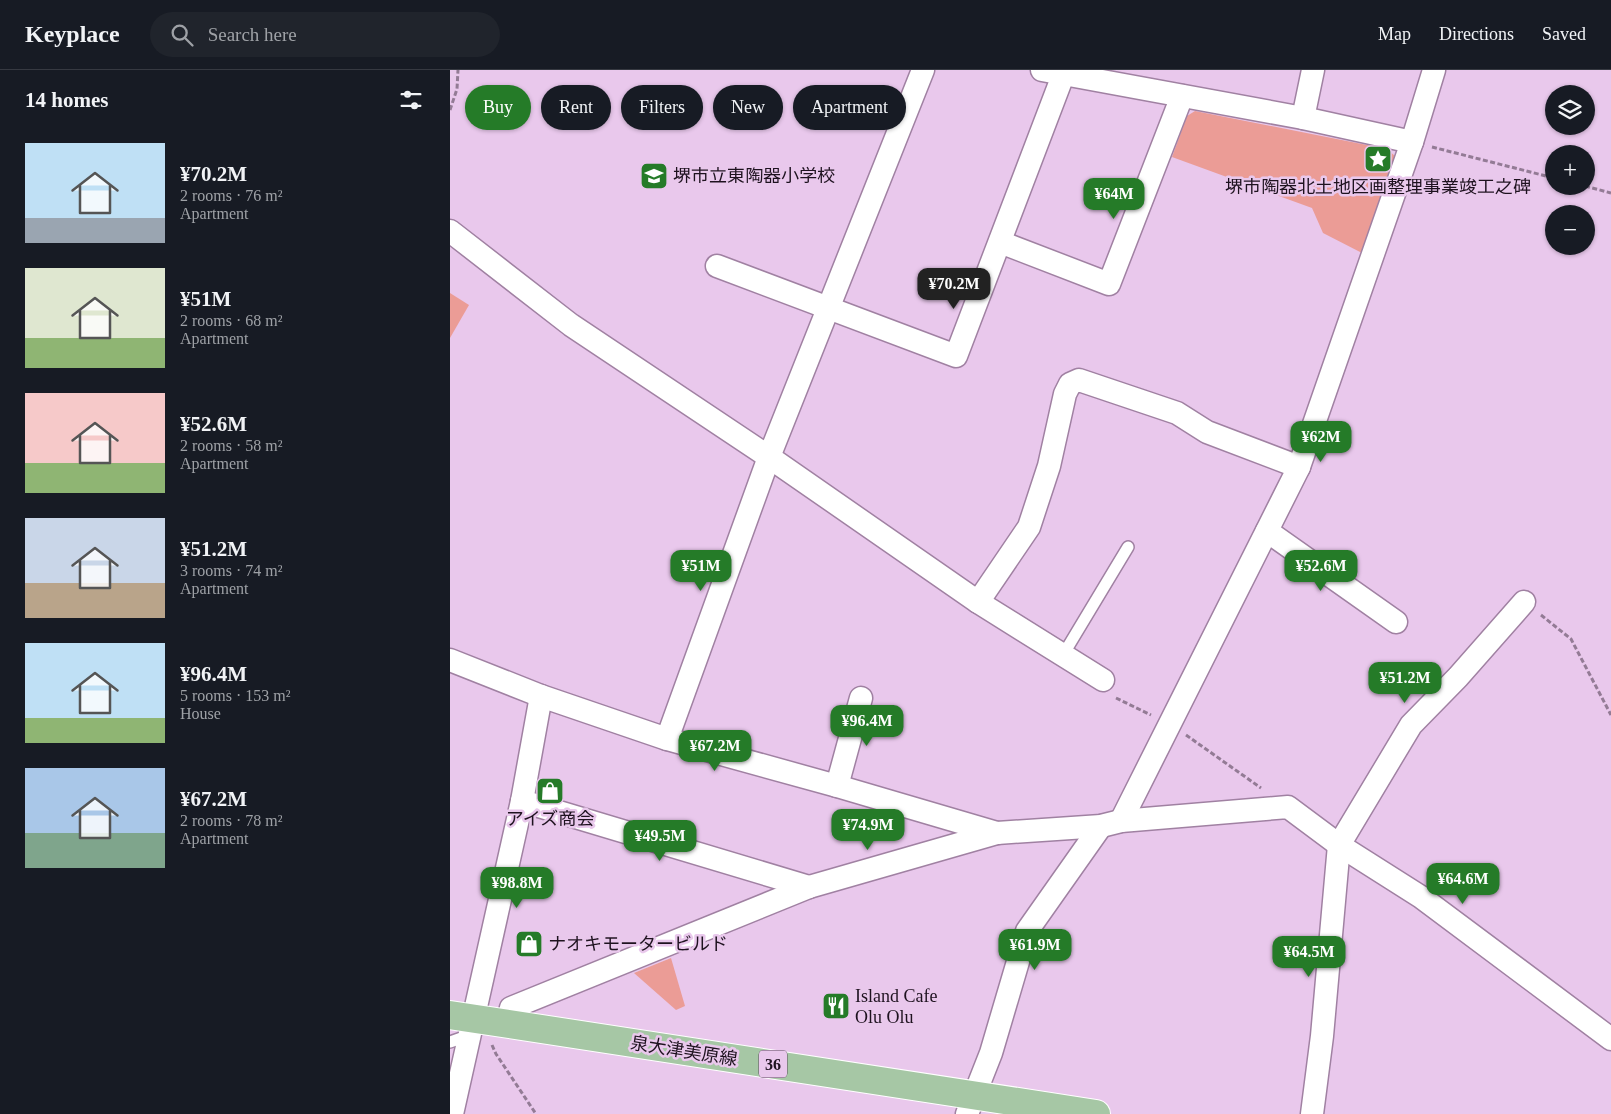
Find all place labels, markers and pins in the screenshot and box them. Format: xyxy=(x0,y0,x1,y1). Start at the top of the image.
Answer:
place icon: 堺市陶器北土地区画整理事業竣工之碑 xyxy=(1363,144,1393,174)
school or university icon: 堺市立東陶器小学校 xyxy=(639,161,669,191)
place label: 堺市立東陶器小学校 xyxy=(673,166,835,186)
place label: 堺市陶器北土地区画整理事業竣工之碑 xyxy=(1225,177,1531,197)
pin: ¥64M xyxy=(1084,178,1144,220)
pin: ¥70.2M xyxy=(913,268,995,310)
pin: ¥62M xyxy=(1291,420,1351,463)
pin: ¥51M xyxy=(671,550,731,592)
pin: ¥52.6M xyxy=(1280,550,1362,592)
pin: ¥51.2M xyxy=(1364,662,1446,704)
pin: ¥96.4M xyxy=(826,704,908,747)
pin: ¥67.2M xyxy=(674,730,756,772)
shop icon: アイズ商会 xyxy=(535,776,565,806)
pin: ¥74.9M xyxy=(827,808,909,851)
place label: アイズ商会 xyxy=(506,809,594,829)
pin: ¥49.5M xyxy=(619,820,701,862)
pin: ¥64.6M xyxy=(1422,862,1504,905)
pin: ¥98.8M xyxy=(476,866,558,909)
pin: ¥61.9M xyxy=(994,928,1076,971)
shop icon: ナオキモータービルド xyxy=(514,929,544,959)
place label: ナオキモータービルド xyxy=(548,934,728,954)
pin: ¥64.5M xyxy=(1268,936,1350,978)
place label: Island Cafe Olu Olu xyxy=(855,986,937,1027)
restaurant icon: Island Cafe Olu Olu xyxy=(821,991,851,1021)

